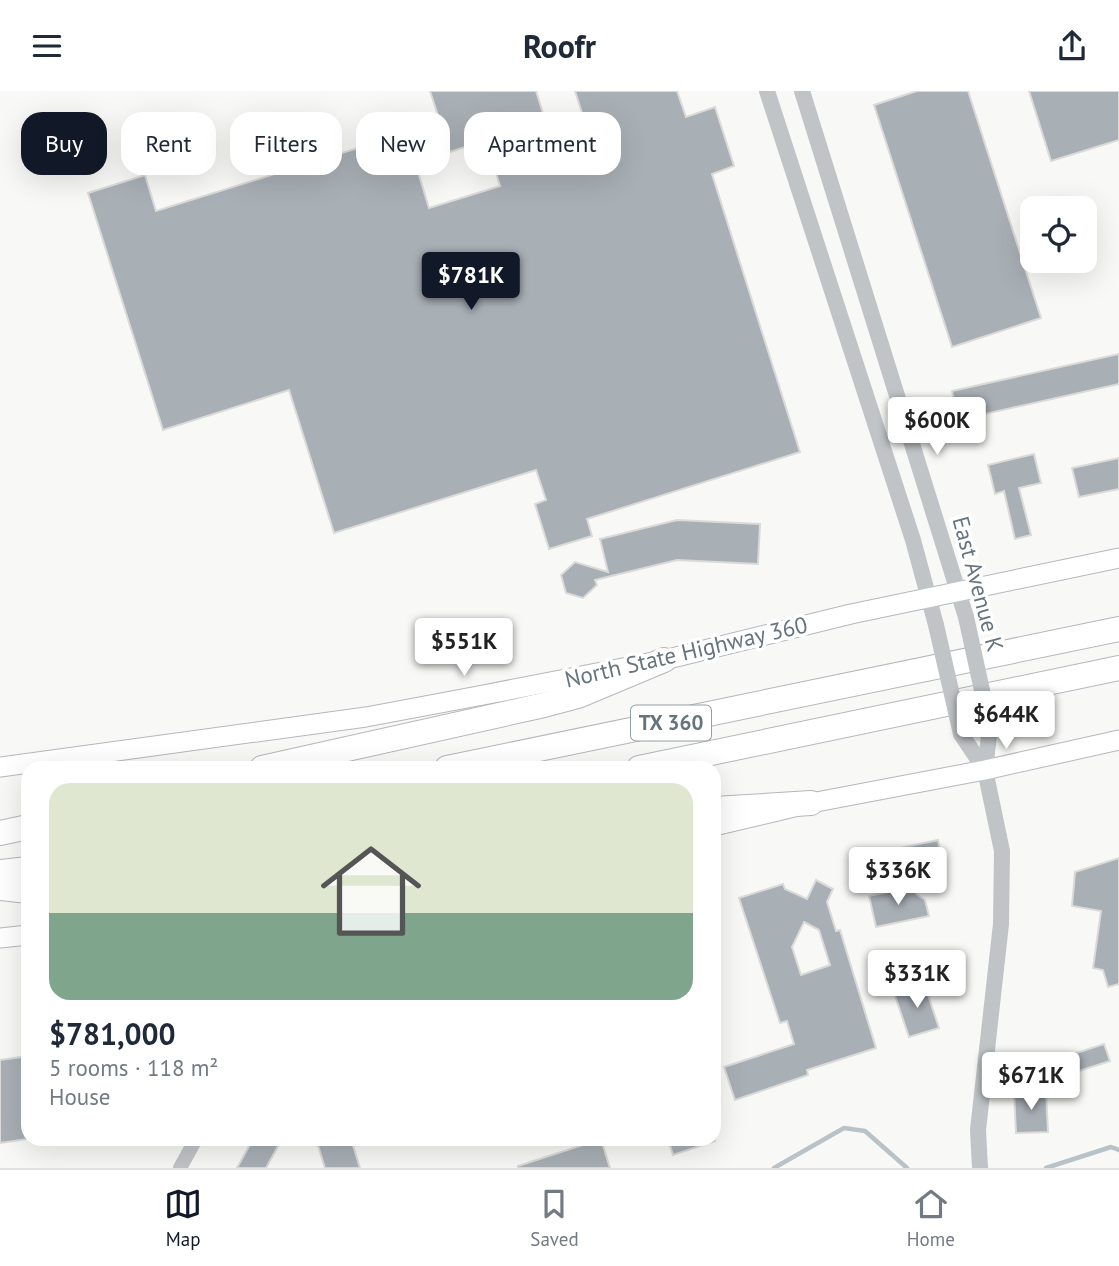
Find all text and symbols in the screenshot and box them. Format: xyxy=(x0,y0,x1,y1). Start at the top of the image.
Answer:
text: Roofr xyxy=(523,25,596,67)
icon: menu xyxy=(28,27,66,65)
icon: share xyxy=(1053,27,1091,65)
chip: Buy xyxy=(21,112,107,175)
chip: Rent xyxy=(121,112,216,175)
chip: Filters xyxy=(230,112,342,175)
chip: New xyxy=(356,112,450,175)
chip: Apartment xyxy=(464,112,621,175)
map controls xyxy=(1020,196,1097,273)
button: locate xyxy=(1020,196,1097,273)
pin: $781K xyxy=(422,253,520,312)
text: $781K xyxy=(438,260,504,289)
pin: $600K xyxy=(888,397,986,457)
text: $600K xyxy=(904,405,970,434)
street label: East Avenue K xyxy=(947,513,1010,655)
street label: North State Highway 360 xyxy=(562,609,810,694)
pin: $551K xyxy=(415,619,513,678)
text: $551K xyxy=(431,626,497,655)
pin: $644K xyxy=(957,691,1055,751)
text: $644K xyxy=(973,699,1039,728)
road number: TX 360 xyxy=(631,705,711,741)
icon: home xyxy=(308,828,434,954)
pin: $336K xyxy=(849,847,947,907)
text: $336K xyxy=(865,855,931,884)
pin: $331K xyxy=(868,951,966,1010)
text: $331K xyxy=(884,958,950,987)
text: $781,000 xyxy=(49,1014,176,1053)
text: 5 rooms · 118 m² xyxy=(49,1053,218,1082)
pin: $671K xyxy=(982,1053,1080,1112)
text: $671K xyxy=(998,1060,1064,1089)
text: House xyxy=(49,1082,111,1111)
tab: Map xyxy=(164,1185,202,1251)
tab: Saved xyxy=(530,1185,579,1251)
tab: Home xyxy=(907,1185,955,1251)

